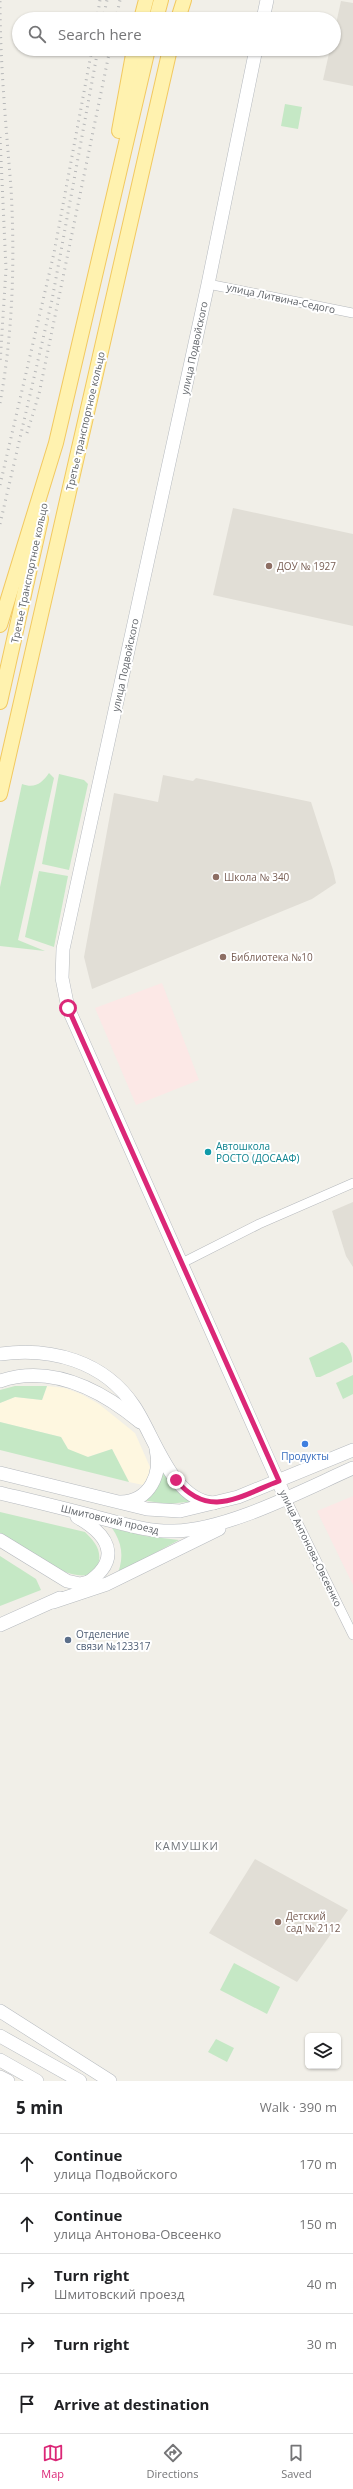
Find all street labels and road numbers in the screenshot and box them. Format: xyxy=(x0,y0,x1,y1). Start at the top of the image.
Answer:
street label: улица Литвина-Седого xyxy=(225,280,337,316)
street label: улица Подвойского xyxy=(177,300,211,396)
street label: Третье транспортное кольцо xyxy=(62,350,108,492)
street label: Третье Транспортное кольцо xyxy=(7,502,51,644)
street label: улица Подвойского xyxy=(108,617,142,713)
street label: улица Антонова-Овсеенко xyxy=(276,1487,346,1609)
street label: Шмитовский проезд xyxy=(60,1501,161,1537)

